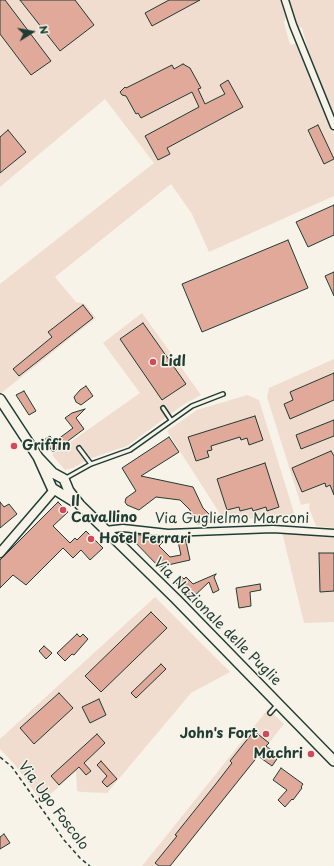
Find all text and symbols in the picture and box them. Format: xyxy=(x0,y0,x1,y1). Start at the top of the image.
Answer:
north arrow xyxy=(12,12,52,52)
text: N xyxy=(35,24,53,36)
place label: Lidl xyxy=(161,354,186,370)
marker: Lidl xyxy=(148,357,158,367)
place label: Griffin xyxy=(22,438,71,454)
marker: Griffin xyxy=(9,441,19,451)
place label: Il Cavallino xyxy=(71,494,137,526)
marker: Il Cavallino xyxy=(58,505,68,515)
street label: Via Guglielmo Marconi xyxy=(155,511,309,527)
place label: Hotel Ferrari xyxy=(99,531,191,547)
marker: Hotel Ferrari xyxy=(86,534,96,544)
street label: Via Nazionale delle Puglie xyxy=(150,555,284,689)
place label: John's Fort xyxy=(180,726,258,742)
marker: John's Fort xyxy=(261,729,271,739)
place label: Machri xyxy=(253,746,303,762)
marker: Machri xyxy=(306,749,316,759)
street label: Via Ugo Foscolo xyxy=(14,758,92,854)

